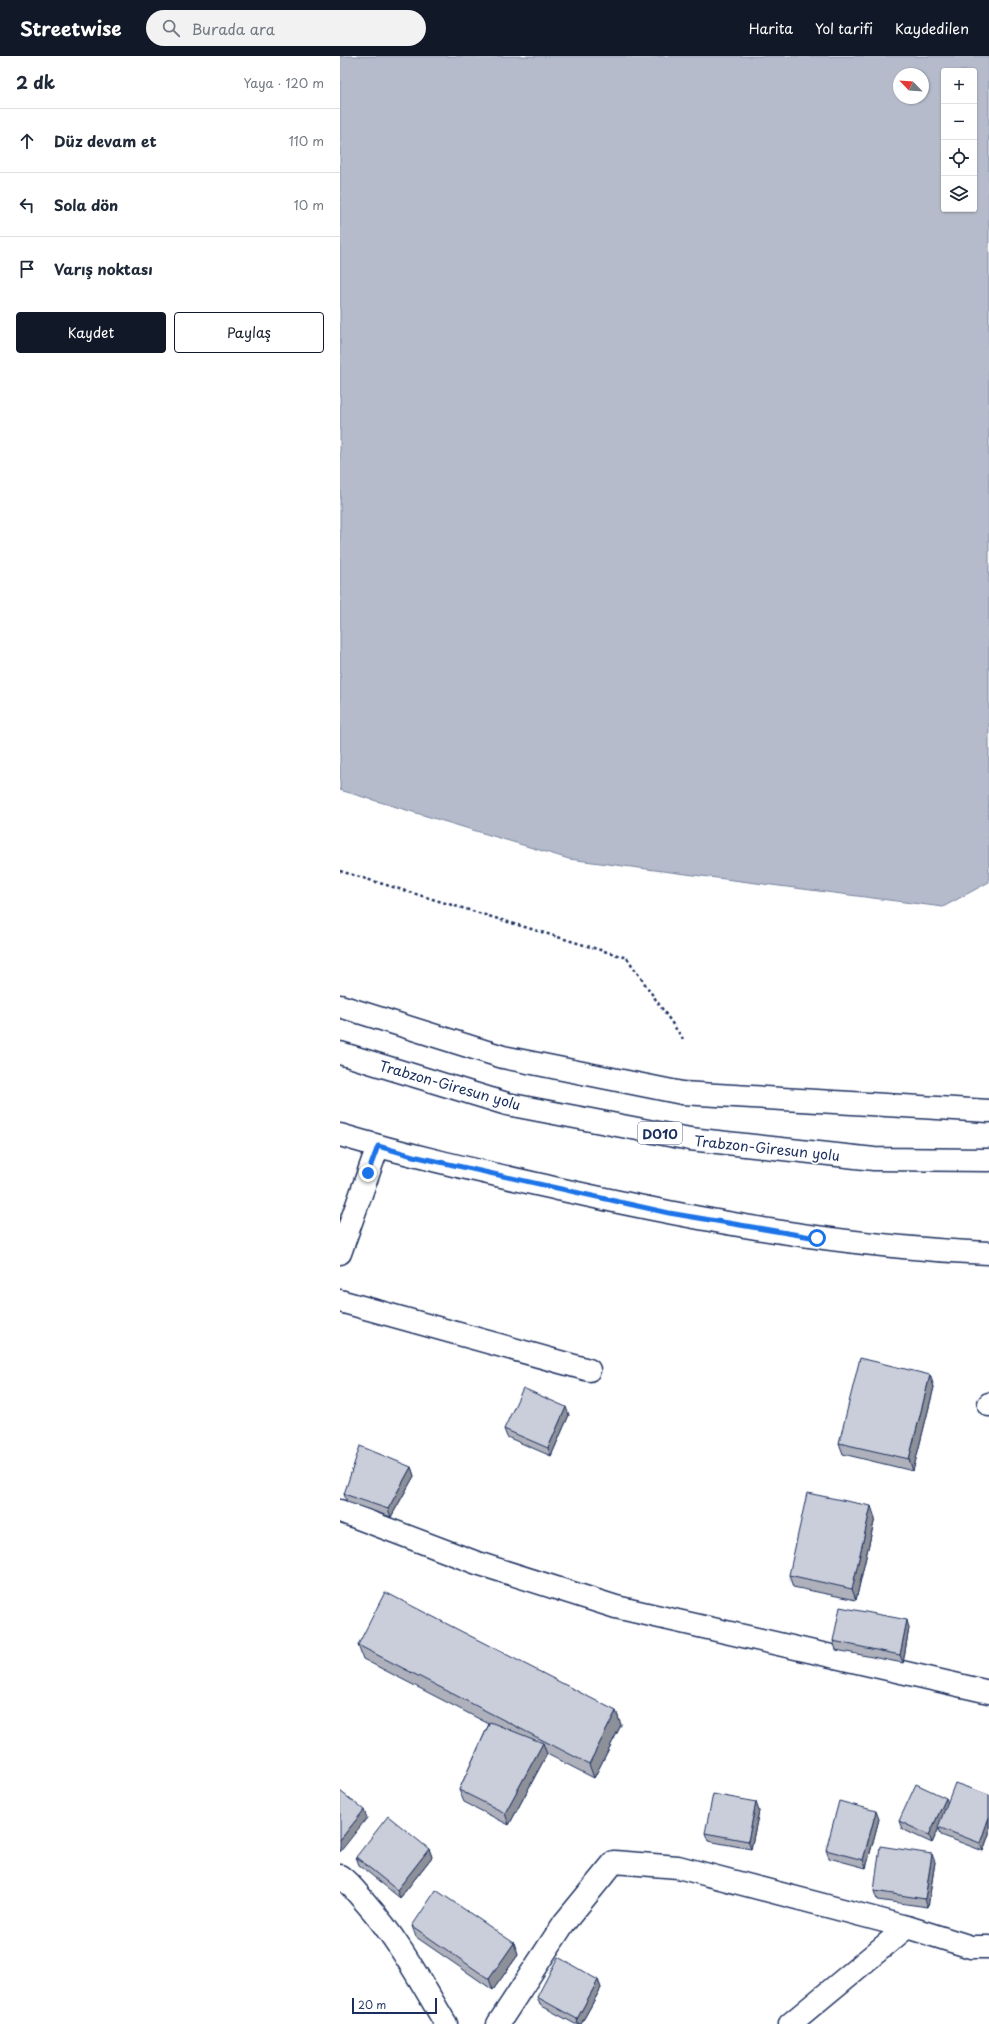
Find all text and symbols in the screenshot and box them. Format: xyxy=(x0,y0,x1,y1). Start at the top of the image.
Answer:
search box xyxy=(146,10,426,46)
text: Streetwise xyxy=(20,14,122,42)
icon: search xyxy=(160,17,182,39)
text: Burada ara xyxy=(192,17,275,40)
text: Harita xyxy=(749,18,793,39)
text: Yol tarifi xyxy=(815,18,873,39)
text: Kaydedilen xyxy=(895,18,969,39)
north arrow xyxy=(893,68,929,104)
map controls xyxy=(941,68,977,212)
button: + xyxy=(941,68,977,104)
text: 2 dk xyxy=(16,69,55,95)
text: Yaya · 120 m xyxy=(244,73,324,92)
button: − xyxy=(941,104,977,140)
text: Düz devam et xyxy=(54,129,157,152)
icon: ahead xyxy=(16,130,38,152)
text: 110 m xyxy=(289,131,324,150)
button: locate xyxy=(941,140,977,176)
button: layers xyxy=(941,176,977,212)
text: Sola dön xyxy=(54,193,118,216)
icon: left xyxy=(16,194,38,216)
text: 10 m xyxy=(294,195,324,214)
text: Varış noktası xyxy=(54,257,153,280)
icon: arrive xyxy=(16,258,38,280)
button: Kaydet xyxy=(16,312,166,353)
button: Paylaş xyxy=(174,312,324,353)
street label: Trabzon-Giresun yolu xyxy=(377,1055,523,1115)
road number: D010 xyxy=(638,1122,682,1144)
street label: Trabzon-Giresun yolu xyxy=(693,1130,841,1166)
route end xyxy=(359,1164,377,1182)
route start xyxy=(808,1229,826,1247)
scale bar xyxy=(352,1996,437,2015)
text: 20 m xyxy=(358,1996,386,2013)

